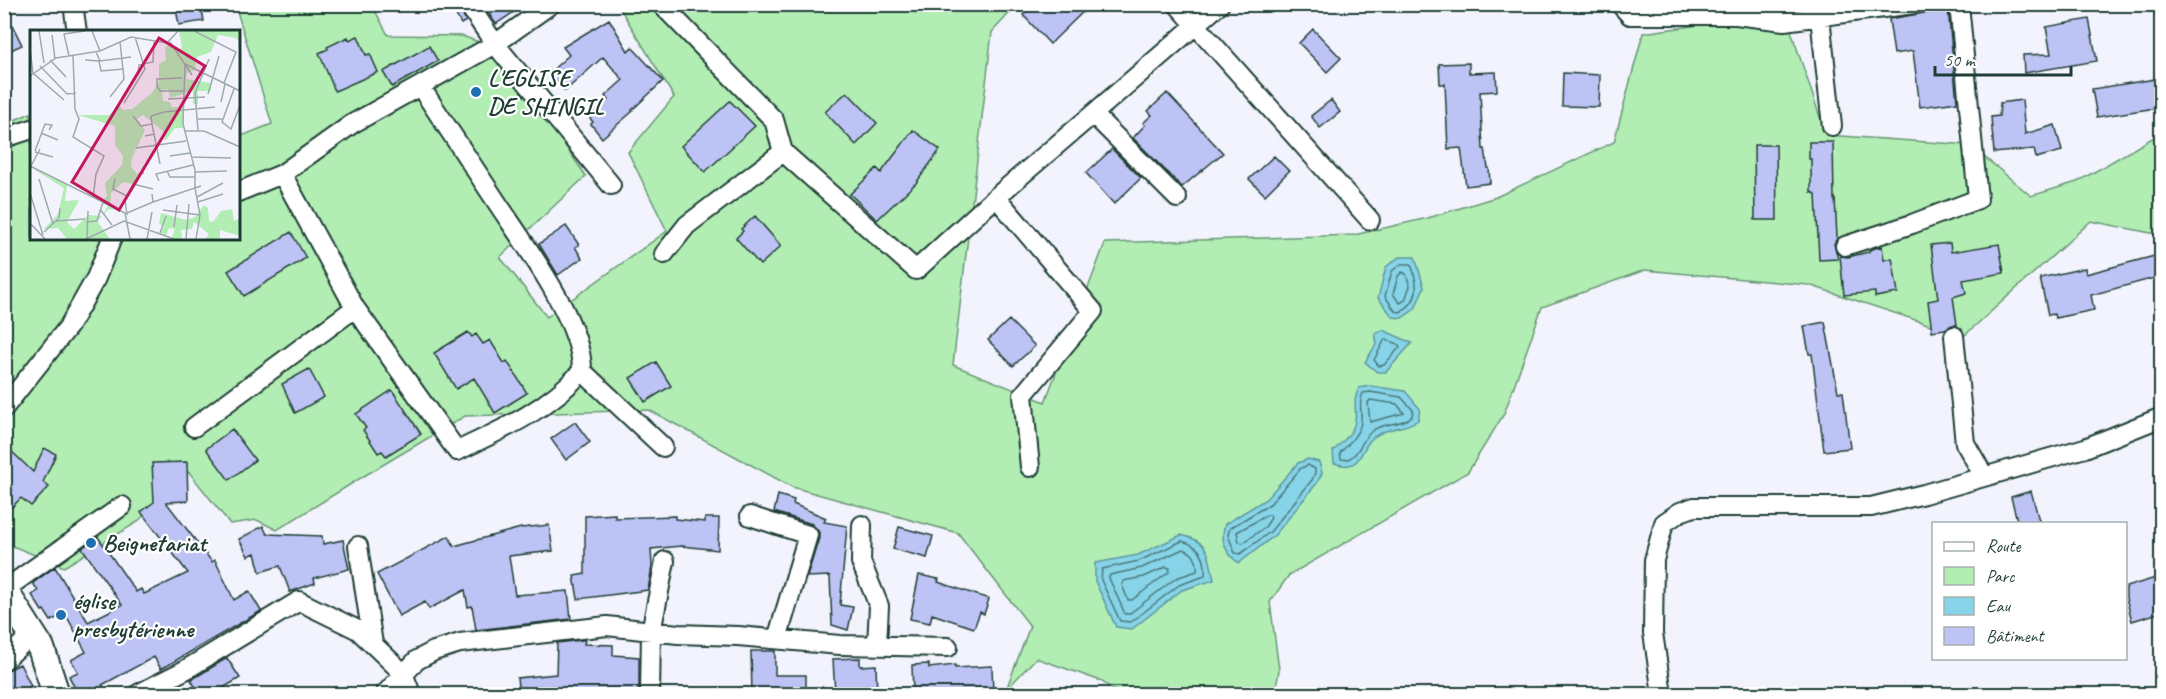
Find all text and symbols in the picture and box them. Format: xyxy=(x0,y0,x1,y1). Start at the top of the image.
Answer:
inset map xyxy=(30,30,240,240)
scale bar xyxy=(1935,39,2072,77)
text: 50 m xyxy=(1944,49,1977,71)
place label: L'EGLISE DE SHINGIL xyxy=(488,63,605,121)
marker: L'EGLISE DE SHINGIL xyxy=(469,85,483,99)
legend xyxy=(1932,522,2127,660)
place label: Beignetariat xyxy=(103,528,209,558)
text: Route xyxy=(1986,535,2021,557)
marker: Beignetariat xyxy=(84,536,98,550)
text: Parc xyxy=(1986,565,2015,587)
place label: église presbytérienne xyxy=(73,586,195,644)
text: Eau xyxy=(1986,595,2011,617)
marker: église presbytérienne xyxy=(54,608,68,622)
text: Bâtiment xyxy=(1986,625,2046,647)

